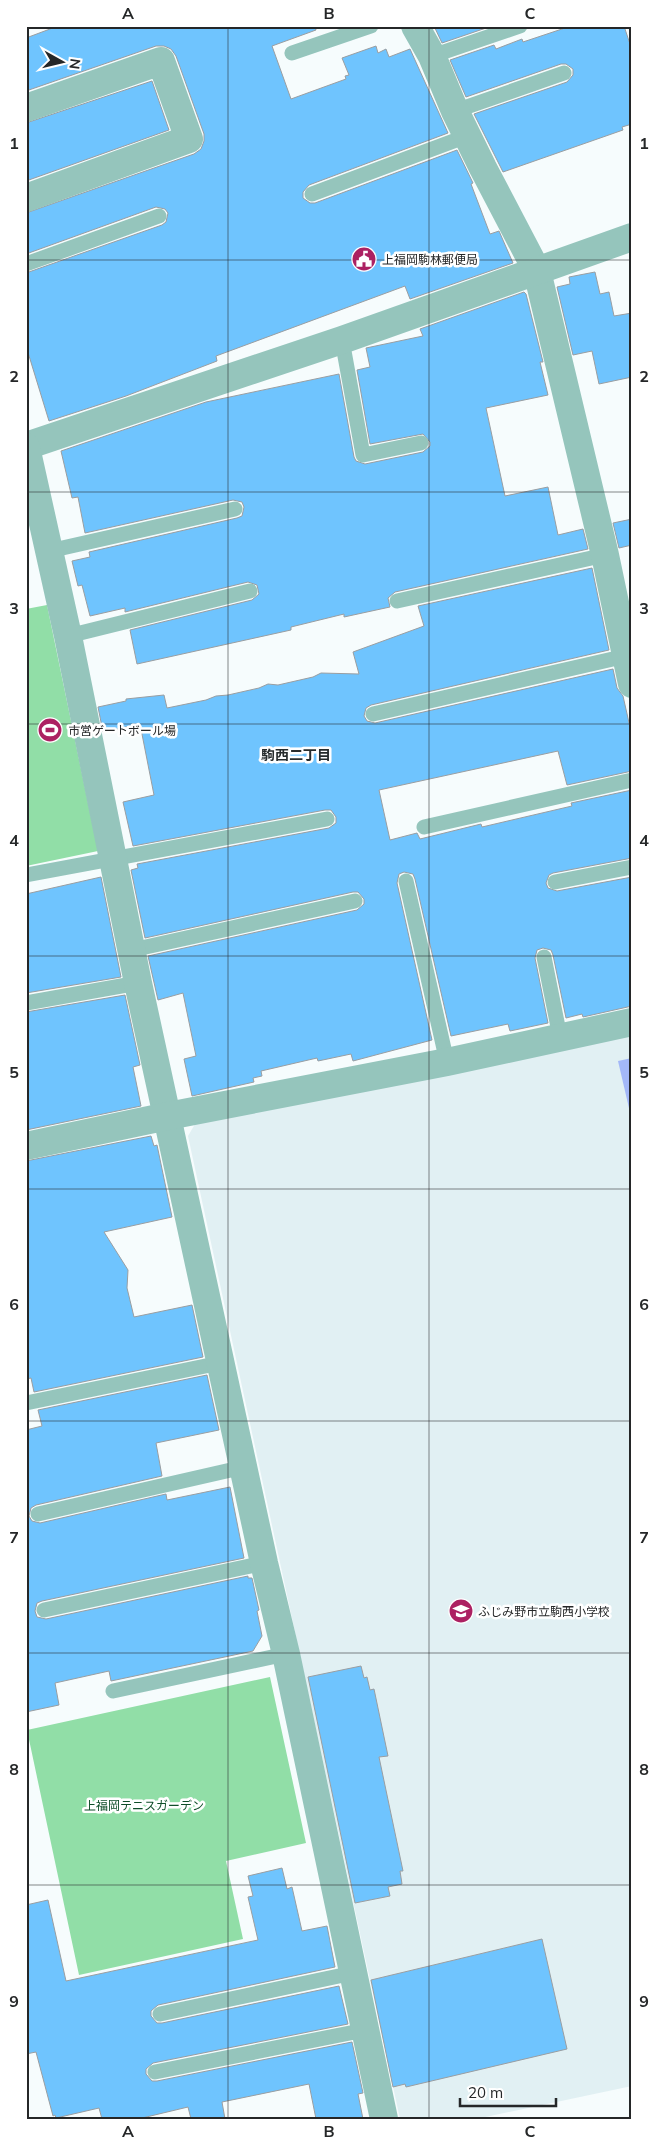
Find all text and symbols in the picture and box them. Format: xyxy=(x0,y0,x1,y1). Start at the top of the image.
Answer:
text: A xyxy=(122,3,134,23)
text: B xyxy=(323,3,335,23)
text: C xyxy=(525,3,536,23)
north arrow xyxy=(38,38,88,88)
text: N xyxy=(65,57,85,70)
text: 1 xyxy=(9,133,19,153)
text: 1 xyxy=(639,133,649,153)
public building icon: 上福岡駒林郵便局 xyxy=(351,246,377,272)
place label: 上福岡駒林郵便局 xyxy=(382,252,478,267)
text: 2 xyxy=(9,366,19,386)
text: 2 xyxy=(639,366,649,386)
text: 3 xyxy=(9,598,19,618)
text: 3 xyxy=(639,598,649,618)
sports icon: 市営ゲートボール場 xyxy=(37,717,63,743)
place label: 市営ゲートボール場 xyxy=(68,723,176,738)
district label: 駒西二丁目 xyxy=(261,746,331,764)
text: 4 xyxy=(9,830,19,850)
text: 4 xyxy=(639,830,649,850)
text: 5 xyxy=(9,1062,19,1082)
text: 5 xyxy=(639,1062,649,1082)
text: 6 xyxy=(9,1294,19,1314)
text: 6 xyxy=(639,1294,649,1314)
text: 7 xyxy=(9,1527,19,1547)
text: 7 xyxy=(639,1527,649,1547)
school or university icon: ふじみ野市立駒西小学校 xyxy=(448,1598,474,1624)
place label: ふじみ野市立駒西小学校 xyxy=(478,1604,610,1619)
text: 8 xyxy=(9,1759,19,1779)
text: 8 xyxy=(639,1759,649,1779)
park label: 上福岡テニスガーデン xyxy=(84,1798,204,1813)
text: 9 xyxy=(9,1991,19,2011)
text: 9 xyxy=(639,1991,649,2011)
scale bar xyxy=(460,2075,557,2107)
text: 20 m xyxy=(468,2083,503,2102)
text: A xyxy=(122,2121,134,2141)
text: B xyxy=(323,2121,335,2141)
text: C xyxy=(525,2121,536,2141)

